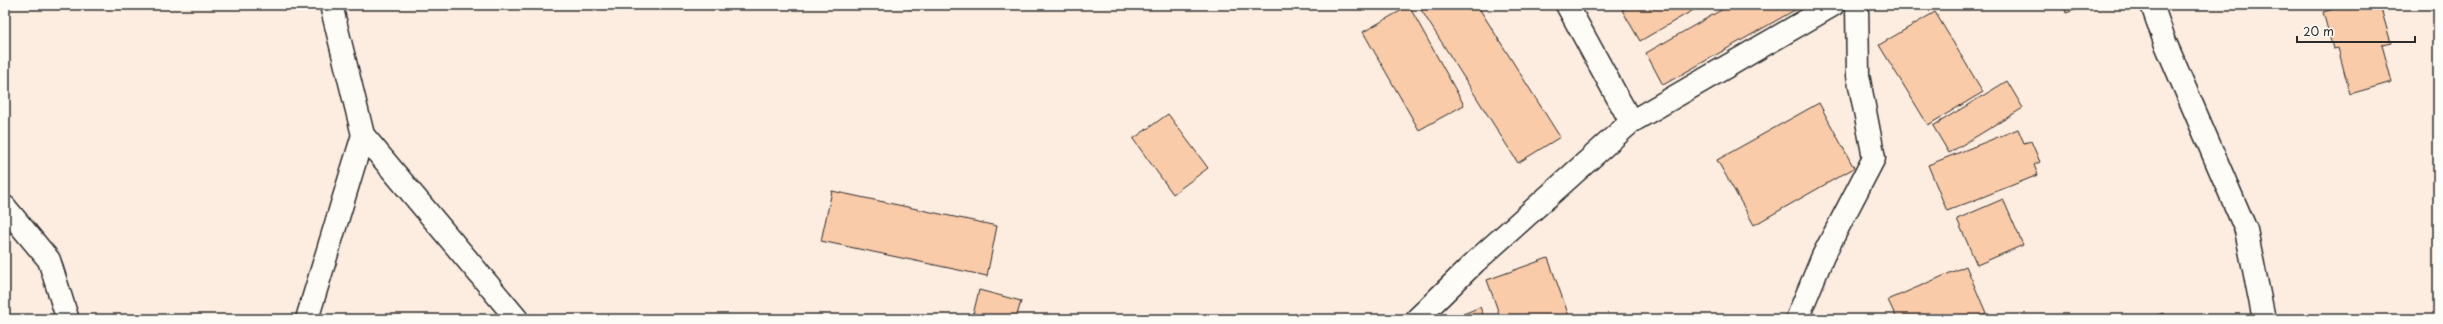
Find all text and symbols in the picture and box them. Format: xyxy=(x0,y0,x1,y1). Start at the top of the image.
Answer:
scale bar xyxy=(2297,18,2415,44)
text: 20 m xyxy=(2303,22,2334,40)

